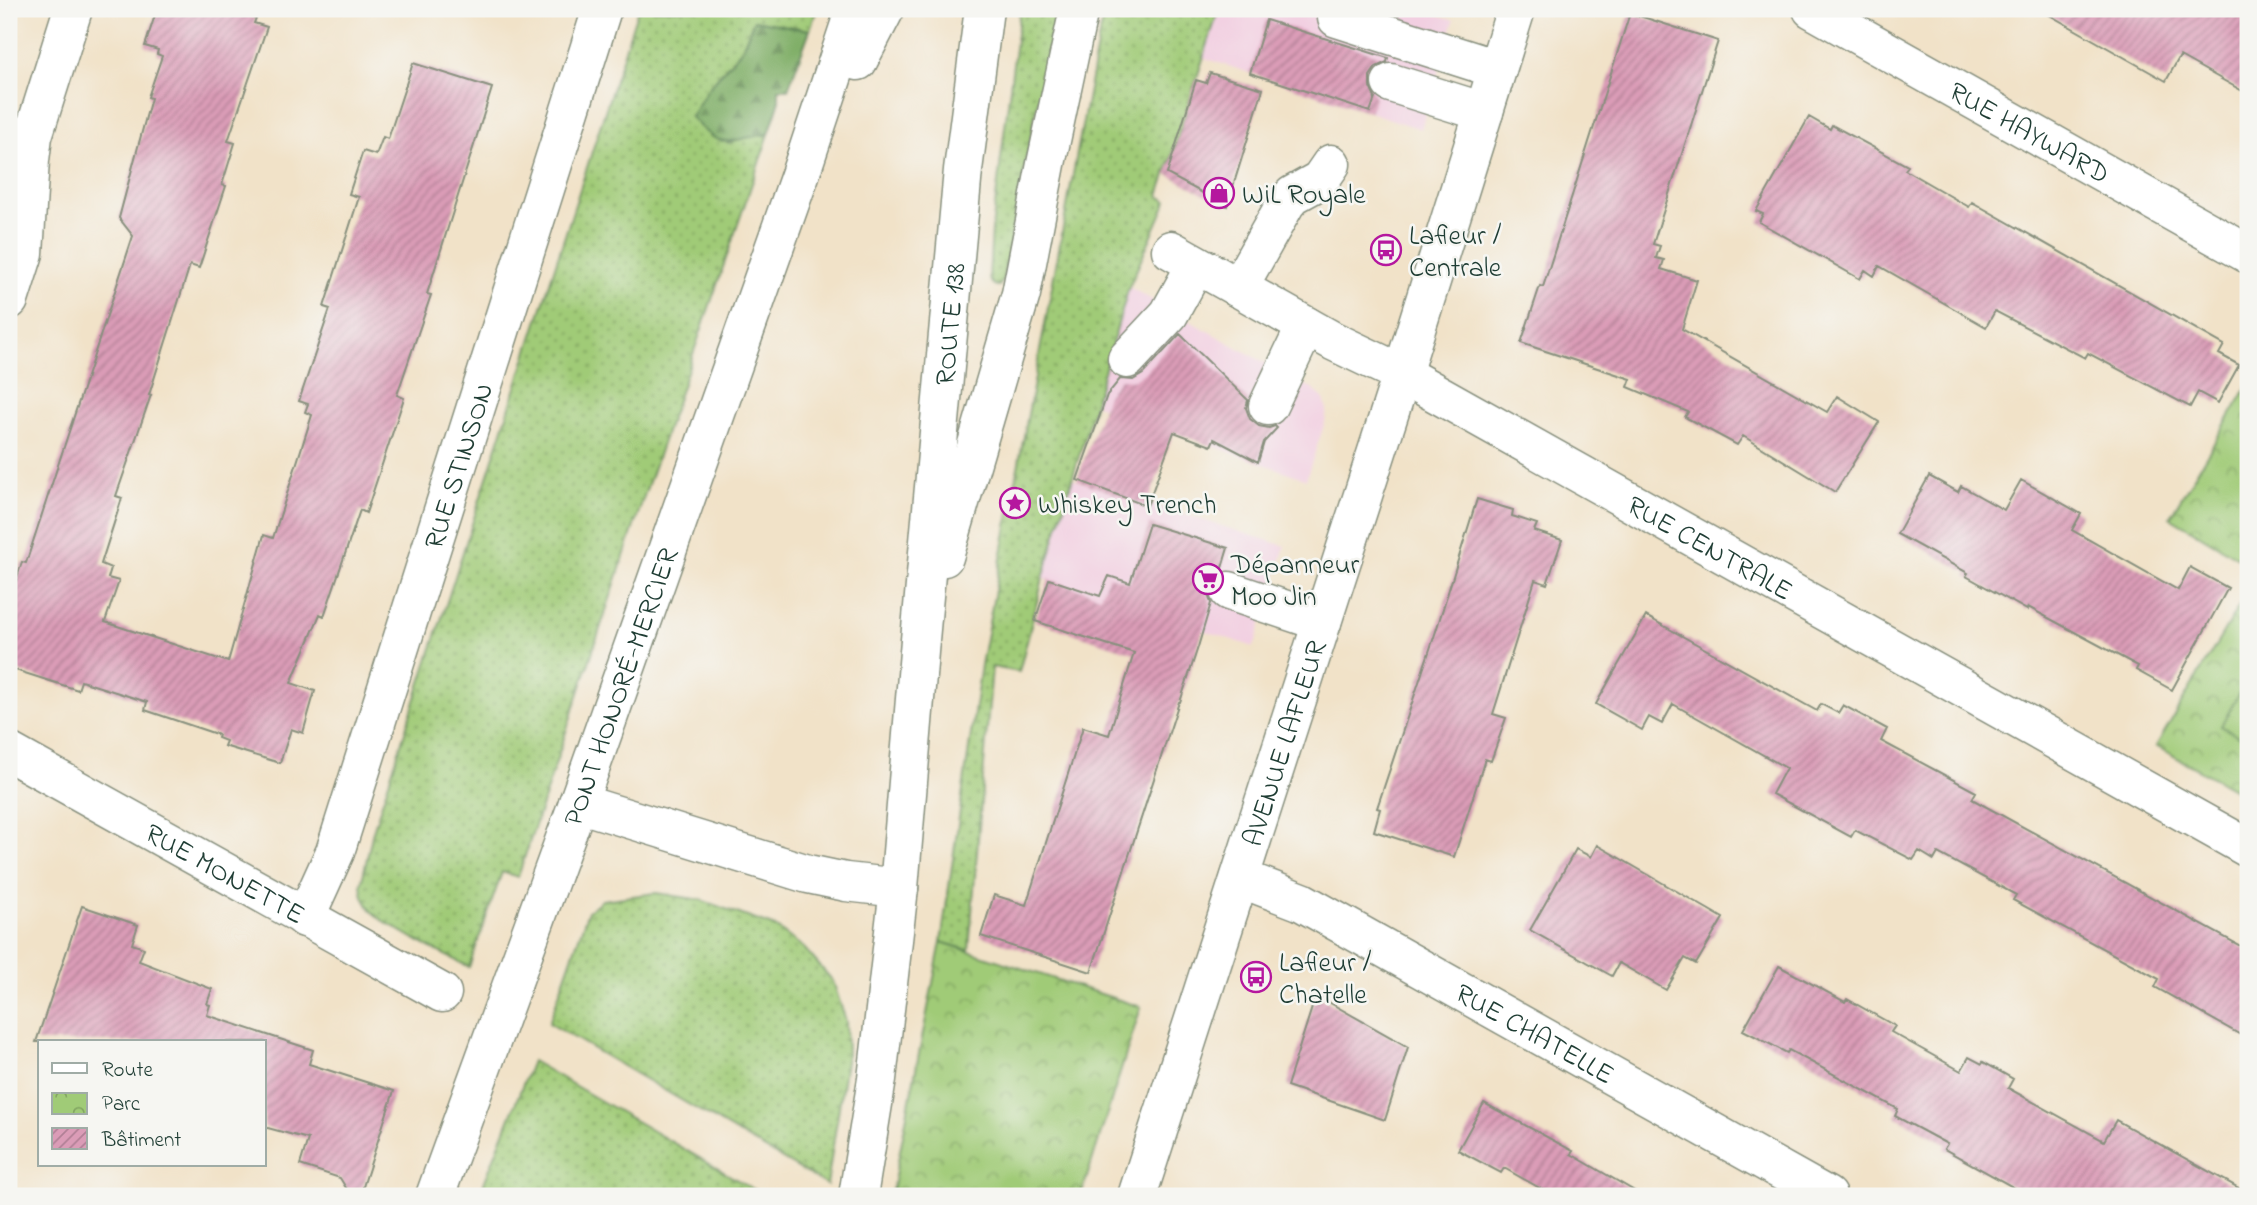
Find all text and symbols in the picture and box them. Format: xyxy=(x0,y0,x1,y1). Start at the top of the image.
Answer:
street label: RUE HAYWARD xyxy=(1940,73,2116,196)
shop icon: WiL Royale xyxy=(1202,176,1236,210)
place label: WiL Royale xyxy=(1242,176,1366,217)
place label: Lafleur / Centrale xyxy=(1409,217,1502,290)
bus stop icon: Lafleur / Centrale xyxy=(1369,233,1403,267)
street label: ROUTE 138 xyxy=(926,261,978,387)
street label: RUE STINSON xyxy=(415,378,506,555)
place icon: Whiskey Trench xyxy=(998,486,1032,520)
place label: Whiskey Trench xyxy=(1038,486,1216,527)
street label: RUE CENTRALE xyxy=(1618,487,1799,613)
street label: PONT HONORÉ-MERCIER xyxy=(554,542,691,832)
place label: Dépanneur Moo Jin xyxy=(1230,546,1360,619)
supermarket icon: Dépanneur Moo Jin xyxy=(1191,562,1225,596)
street label: AVENUE LAFLEUR xyxy=(1234,635,1339,852)
street label: RUE MONETTE xyxy=(136,815,312,937)
place label: Lafleur / Chatelle xyxy=(1279,944,1372,1017)
bus stop icon: Lafleur / Chatelle xyxy=(1239,960,1273,994)
street label: RUE CHATELLE xyxy=(1447,975,1621,1097)
legend xyxy=(38,1040,266,1166)
text: Route xyxy=(102,1056,154,1086)
text: Parc xyxy=(102,1090,141,1120)
text: Bâtiment xyxy=(101,1126,181,1156)

